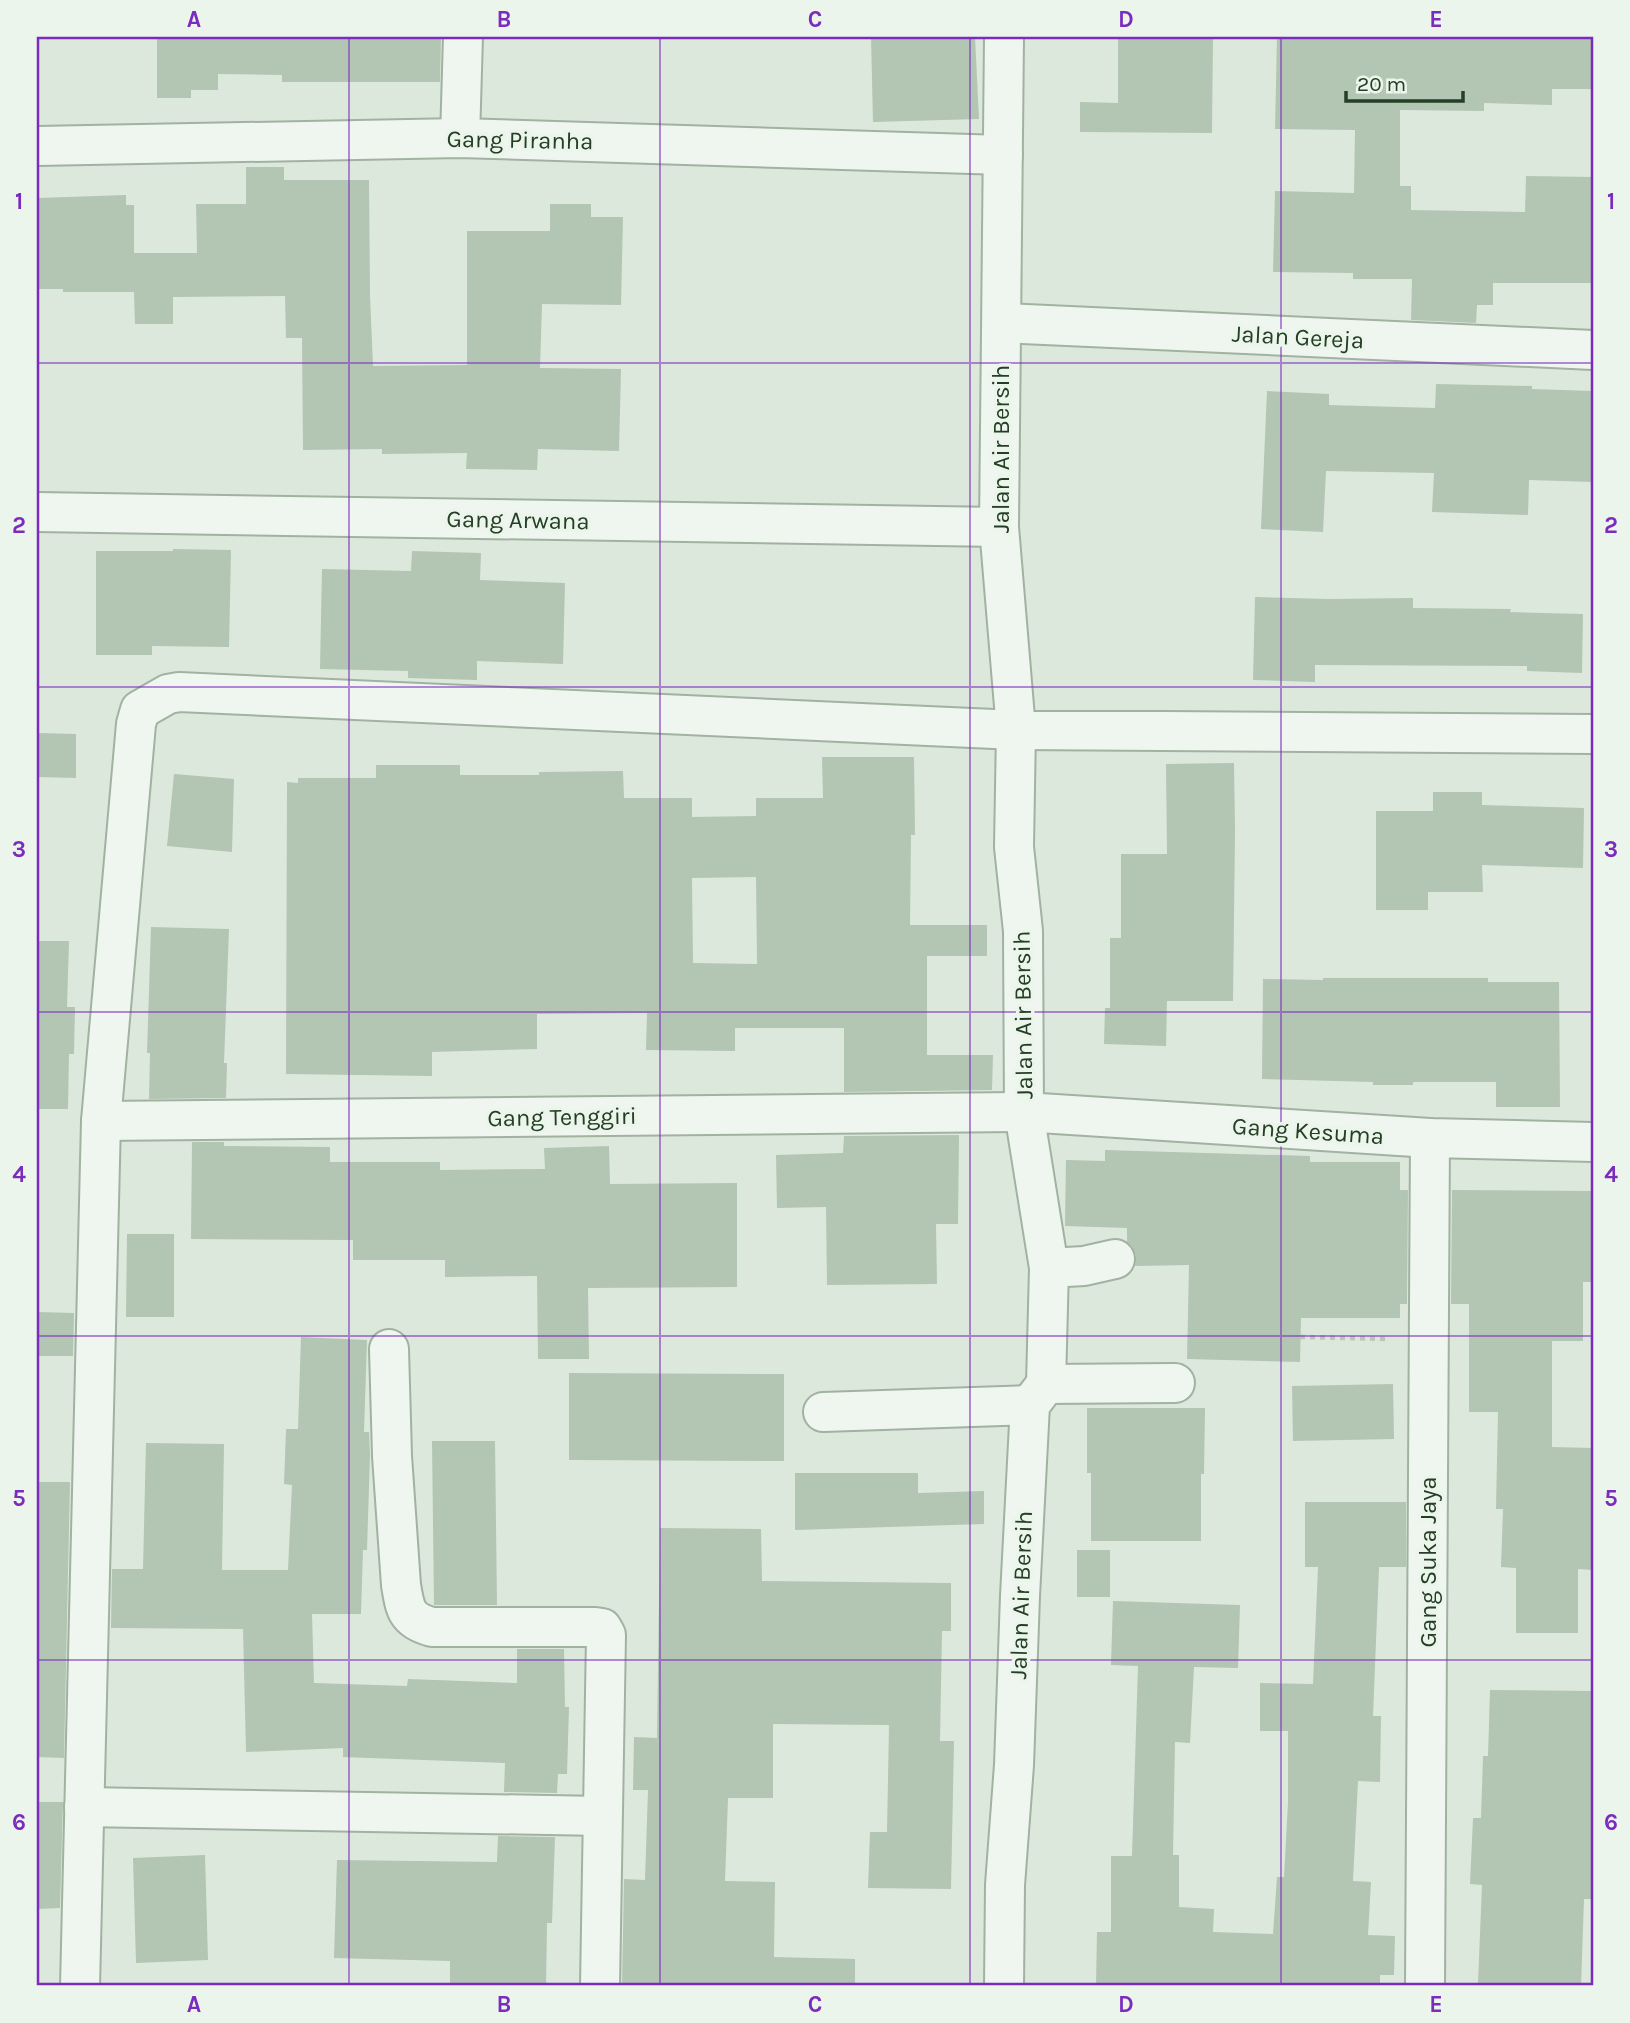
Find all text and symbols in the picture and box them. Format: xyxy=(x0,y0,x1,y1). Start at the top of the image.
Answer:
text: A xyxy=(187,6,201,33)
text: B xyxy=(497,6,511,33)
text: C xyxy=(808,6,822,33)
text: D xyxy=(1118,6,1134,33)
text: E xyxy=(1429,6,1443,33)
scale bar xyxy=(1346,60,1464,104)
text: 20 m xyxy=(1357,72,1406,96)
street label: Gang Piranha xyxy=(446,125,594,155)
text: 1 xyxy=(15,188,23,215)
text: 1 xyxy=(1607,188,1615,215)
street label: Jalan Gereja xyxy=(1231,320,1365,354)
street label: Jalan Air Bersih xyxy=(987,365,1015,533)
street label: Gang Arwana xyxy=(446,505,590,535)
text: 2 xyxy=(12,512,26,539)
text: 2 xyxy=(1604,512,1618,539)
text: 3 xyxy=(12,836,26,863)
text: 3 xyxy=(1604,836,1618,863)
street label: Jalan Air Bersih xyxy=(1008,931,1038,1099)
street label: Gang Tenggiri xyxy=(487,1102,637,1132)
street label: Gang Kesuma xyxy=(1231,1112,1385,1150)
text: 4 xyxy=(12,1161,26,1188)
text: 4 xyxy=(1604,1161,1618,1188)
street label: Gang Suka Jaya xyxy=(1414,1476,1442,1648)
text: 5 xyxy=(12,1485,26,1512)
text: 5 xyxy=(1604,1485,1618,1512)
street label: Jalan Air Bersih xyxy=(1004,1510,1038,1680)
text: 6 xyxy=(12,1809,26,1836)
text: 6 xyxy=(1604,1809,1618,1836)
text: A xyxy=(187,1991,201,2018)
text: B xyxy=(497,1991,511,2018)
text: C xyxy=(808,1991,822,2018)
text: D xyxy=(1118,1991,1134,2018)
text: E xyxy=(1429,1991,1443,2018)

